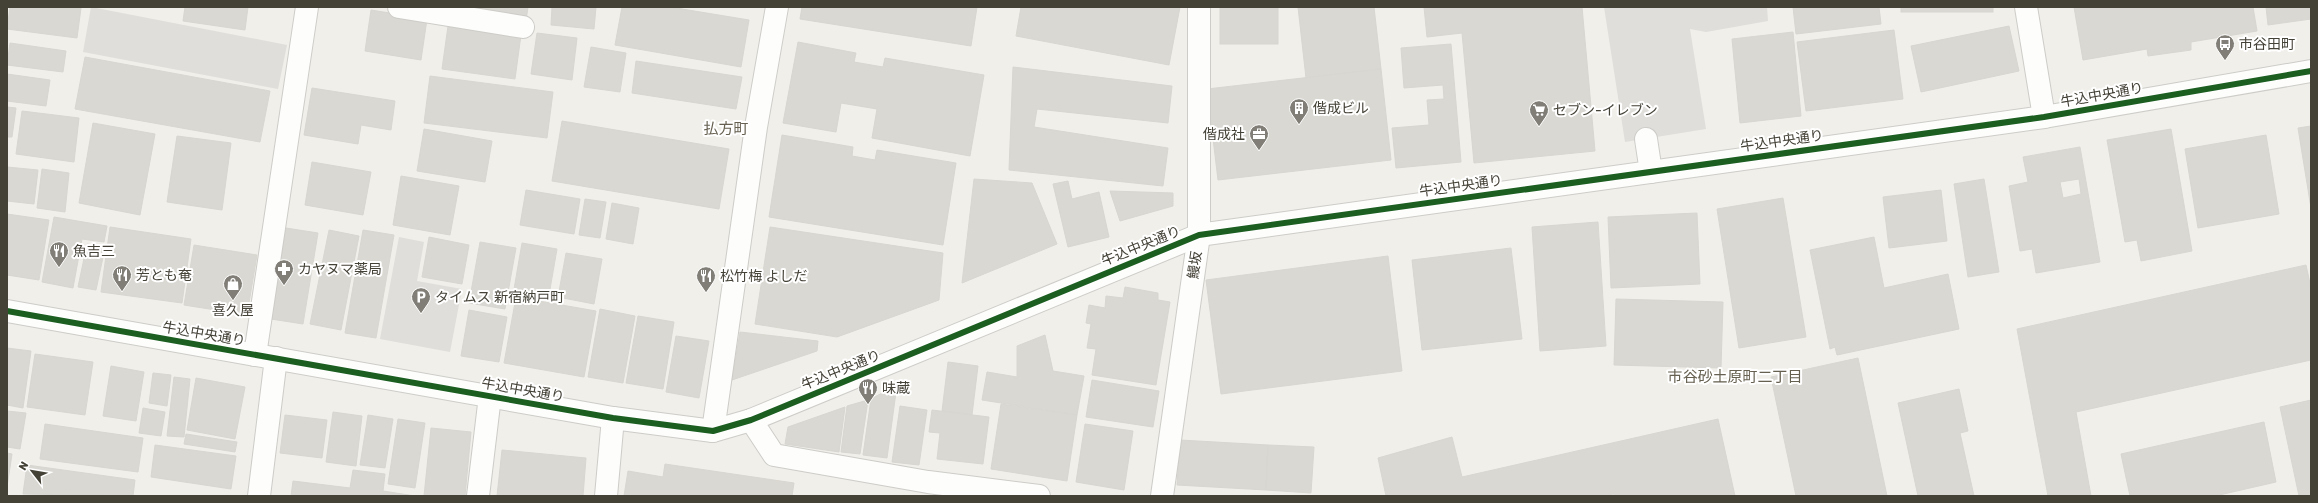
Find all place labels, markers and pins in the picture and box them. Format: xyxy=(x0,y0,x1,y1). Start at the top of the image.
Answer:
bus stop icon: 市谷田町 xyxy=(2214,33,2236,61)
place label: 市谷田町 xyxy=(2239,36,2295,53)
building icon: 偕成ビル xyxy=(1288,97,1310,125)
supermarket icon: セブン-イレブン xyxy=(1528,99,1550,127)
place label: 偕成ビル xyxy=(1313,100,1369,117)
place label: セブン-イレブン xyxy=(1553,102,1658,119)
office icon: 偕成社 xyxy=(1248,123,1270,151)
place label: 偕成社 xyxy=(1203,126,1245,143)
restaurant icon: 魚吉三 xyxy=(48,240,70,268)
place label: 魚吉三 xyxy=(73,243,115,260)
pharmacy icon: カヤヌマ薬局 xyxy=(273,258,295,286)
place label: カヤヌマ薬局 xyxy=(298,261,382,278)
restaurant icon: 芳とも奄 xyxy=(111,264,133,292)
restaurant icon: 松竹梅 よしだ xyxy=(695,265,717,293)
place label: 芳とも奄 xyxy=(136,267,192,284)
place label: 松竹梅 よしだ xyxy=(720,268,807,285)
shop icon: 喜久屋 xyxy=(222,273,244,301)
parking icon: タイムス 新宿納戸町 xyxy=(410,286,432,314)
place label: タイムス 新宿納戸町 xyxy=(435,289,564,306)
place label: 喜久屋 xyxy=(212,302,254,319)
restaurant icon: 味蔵 xyxy=(857,377,879,405)
place label: 味蔵 xyxy=(882,380,910,397)

